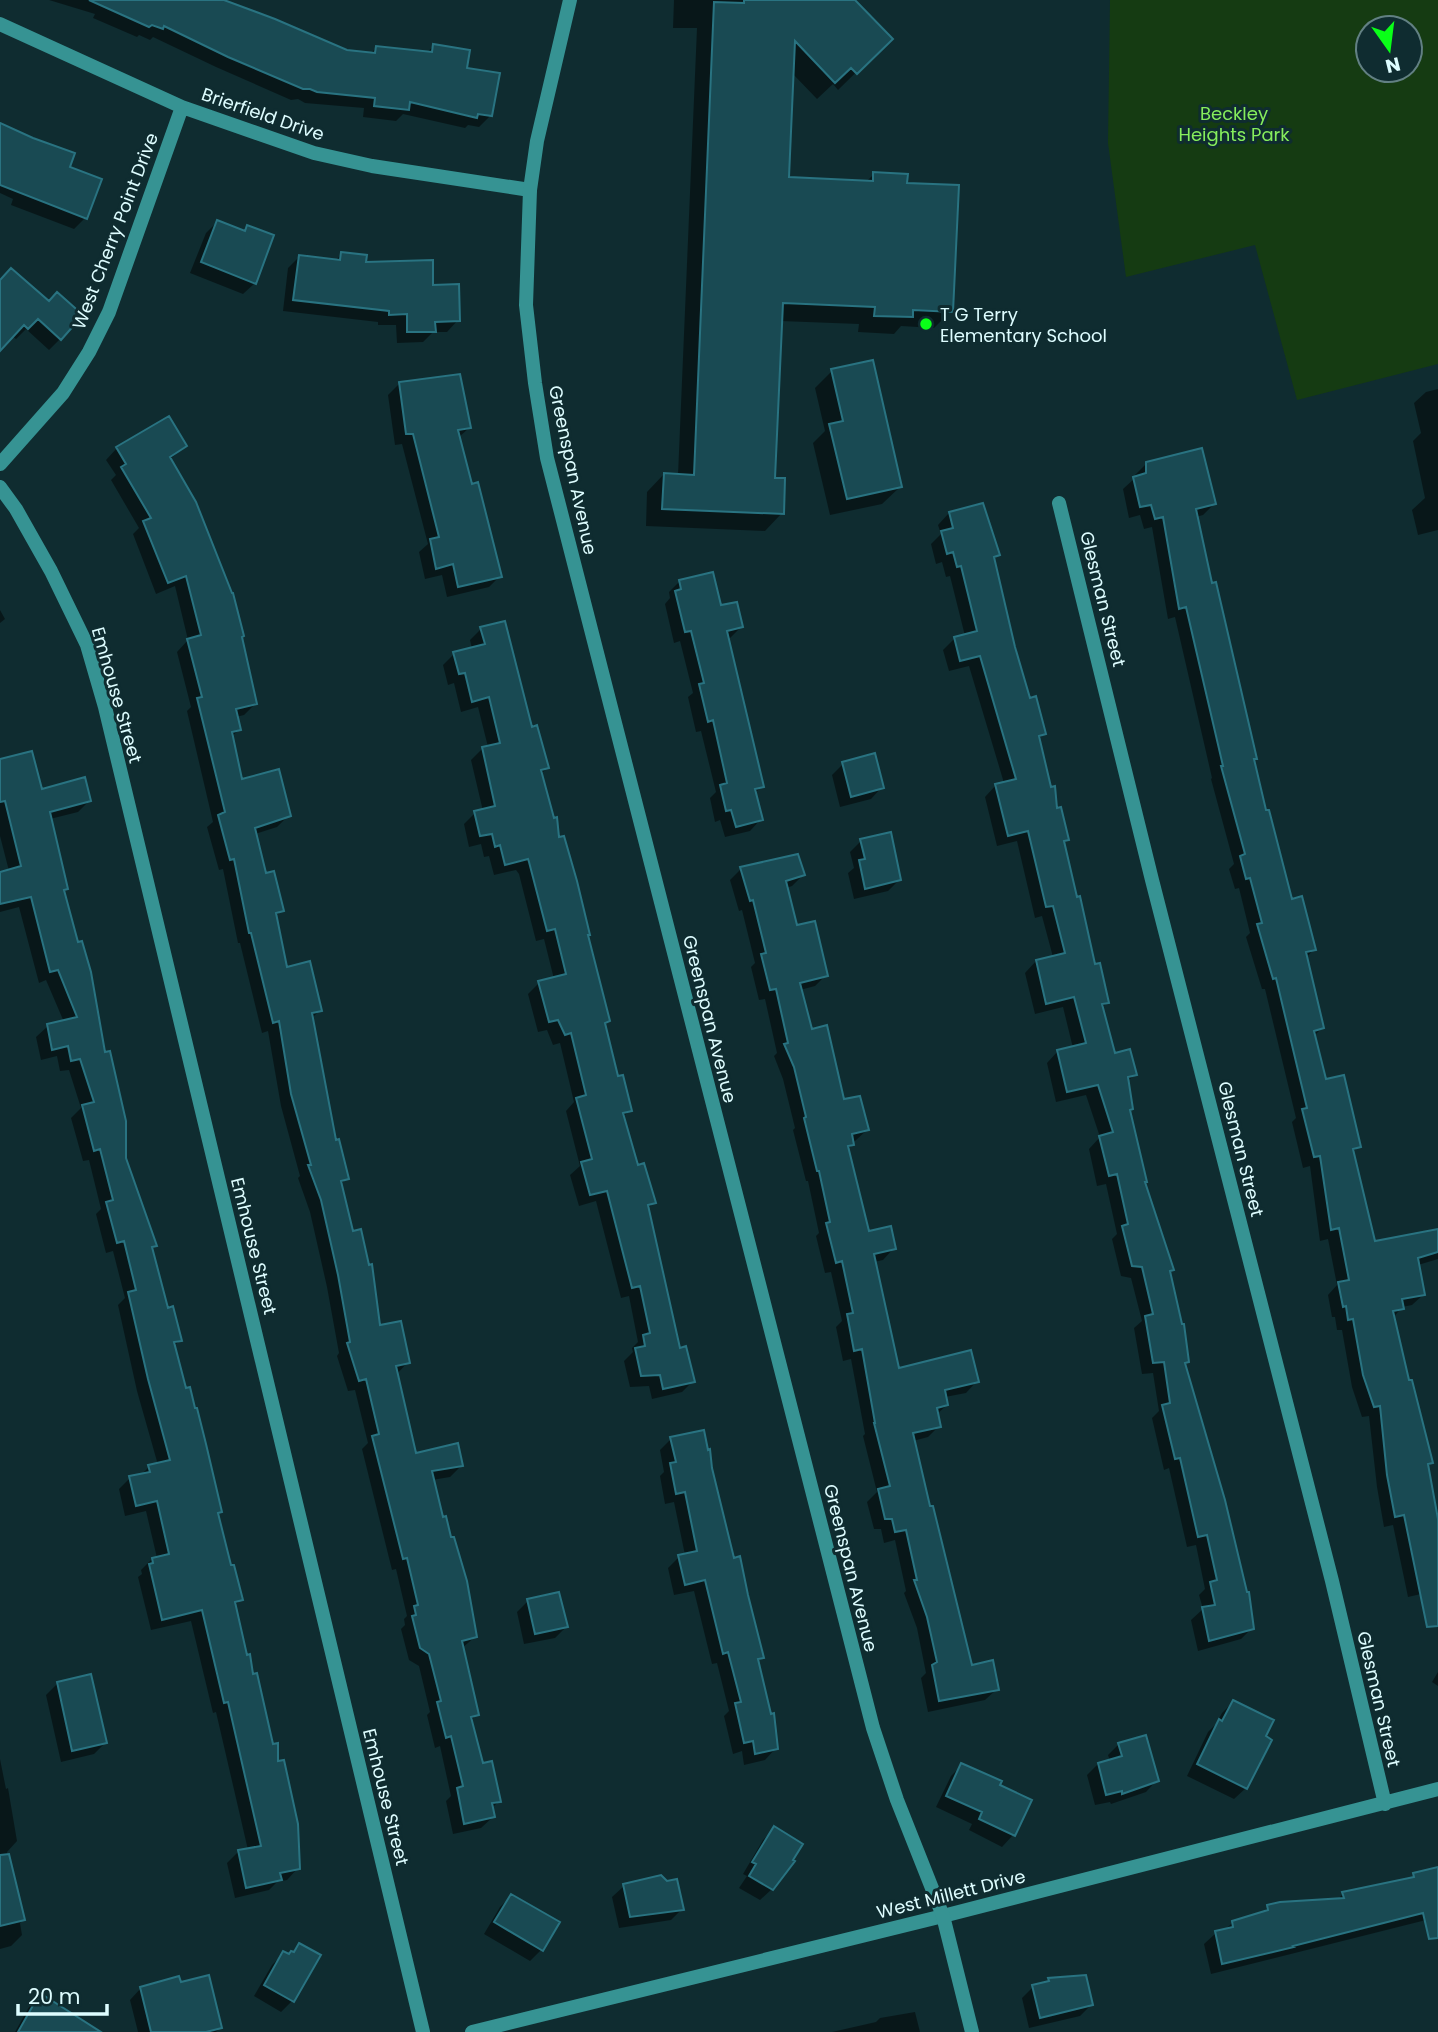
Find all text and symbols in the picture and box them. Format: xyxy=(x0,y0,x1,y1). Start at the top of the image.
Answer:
north arrow xyxy=(1354,14,1424,84)
text: N xyxy=(1383,50,1403,80)
street label: Brierfield Drive xyxy=(198,81,328,147)
park label: Beckley Heights Park xyxy=(1178,101,1290,147)
street label: West Cherry Point Drive xyxy=(66,129,164,333)
place label: T G Terry Elementary School xyxy=(940,302,1107,348)
marker: T G Terry Elementary School xyxy=(918,316,934,332)
street label: Greenspan Avenue xyxy=(543,383,603,557)
street label: Glesman Street xyxy=(1074,529,1132,669)
street label: Emhouse Street xyxy=(86,624,148,766)
street label: Greenspan Avenue xyxy=(677,932,743,1106)
street label: Glesman Street xyxy=(1212,1079,1270,1219)
street label: Emhouse Street xyxy=(225,1175,283,1317)
street label: Greenspan Avenue xyxy=(818,1481,884,1655)
street label: Glesman Street xyxy=(1351,1629,1407,1769)
street label: Emhouse Street xyxy=(357,1726,415,1868)
street label: West Millett Drive xyxy=(874,1863,1028,1925)
scale bar xyxy=(18,1972,107,2016)
text: 20 m xyxy=(28,1982,81,2011)

